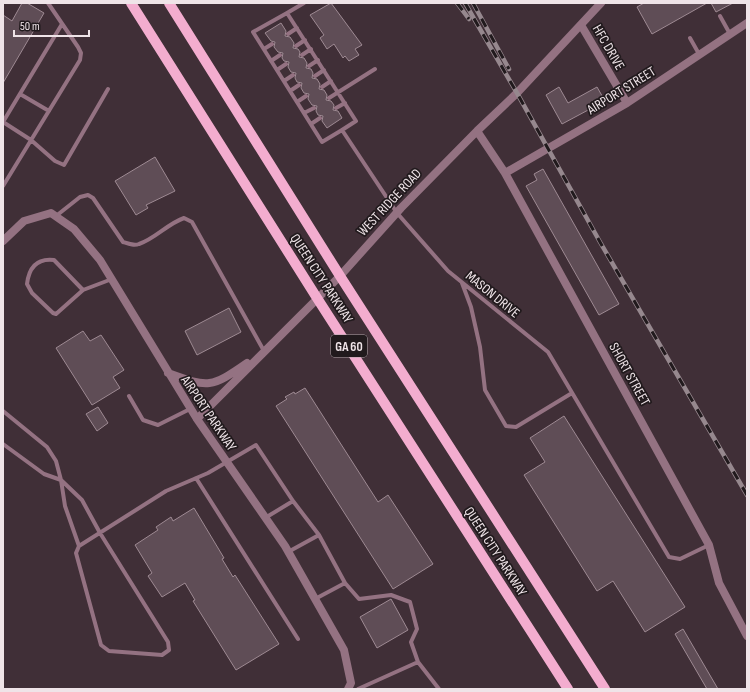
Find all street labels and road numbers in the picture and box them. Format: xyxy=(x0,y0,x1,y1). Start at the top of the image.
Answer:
street label: HFC DRIVE xyxy=(589,21,628,73)
street label: AIRPORT STREET xyxy=(583,63,659,119)
street label: WEST RIDGE ROAD xyxy=(354,165,425,240)
street label: QUEEN CITY PARKWAY xyxy=(286,231,357,326)
street label: MASON DRIVE xyxy=(462,267,523,322)
road number: GA 60 xyxy=(331,335,367,357)
street label: SHORT STREET xyxy=(605,340,654,409)
street label: AIRPORT PARKWAY xyxy=(177,372,240,454)
street label: QUEEN CITY PARKWAY xyxy=(460,504,531,599)

